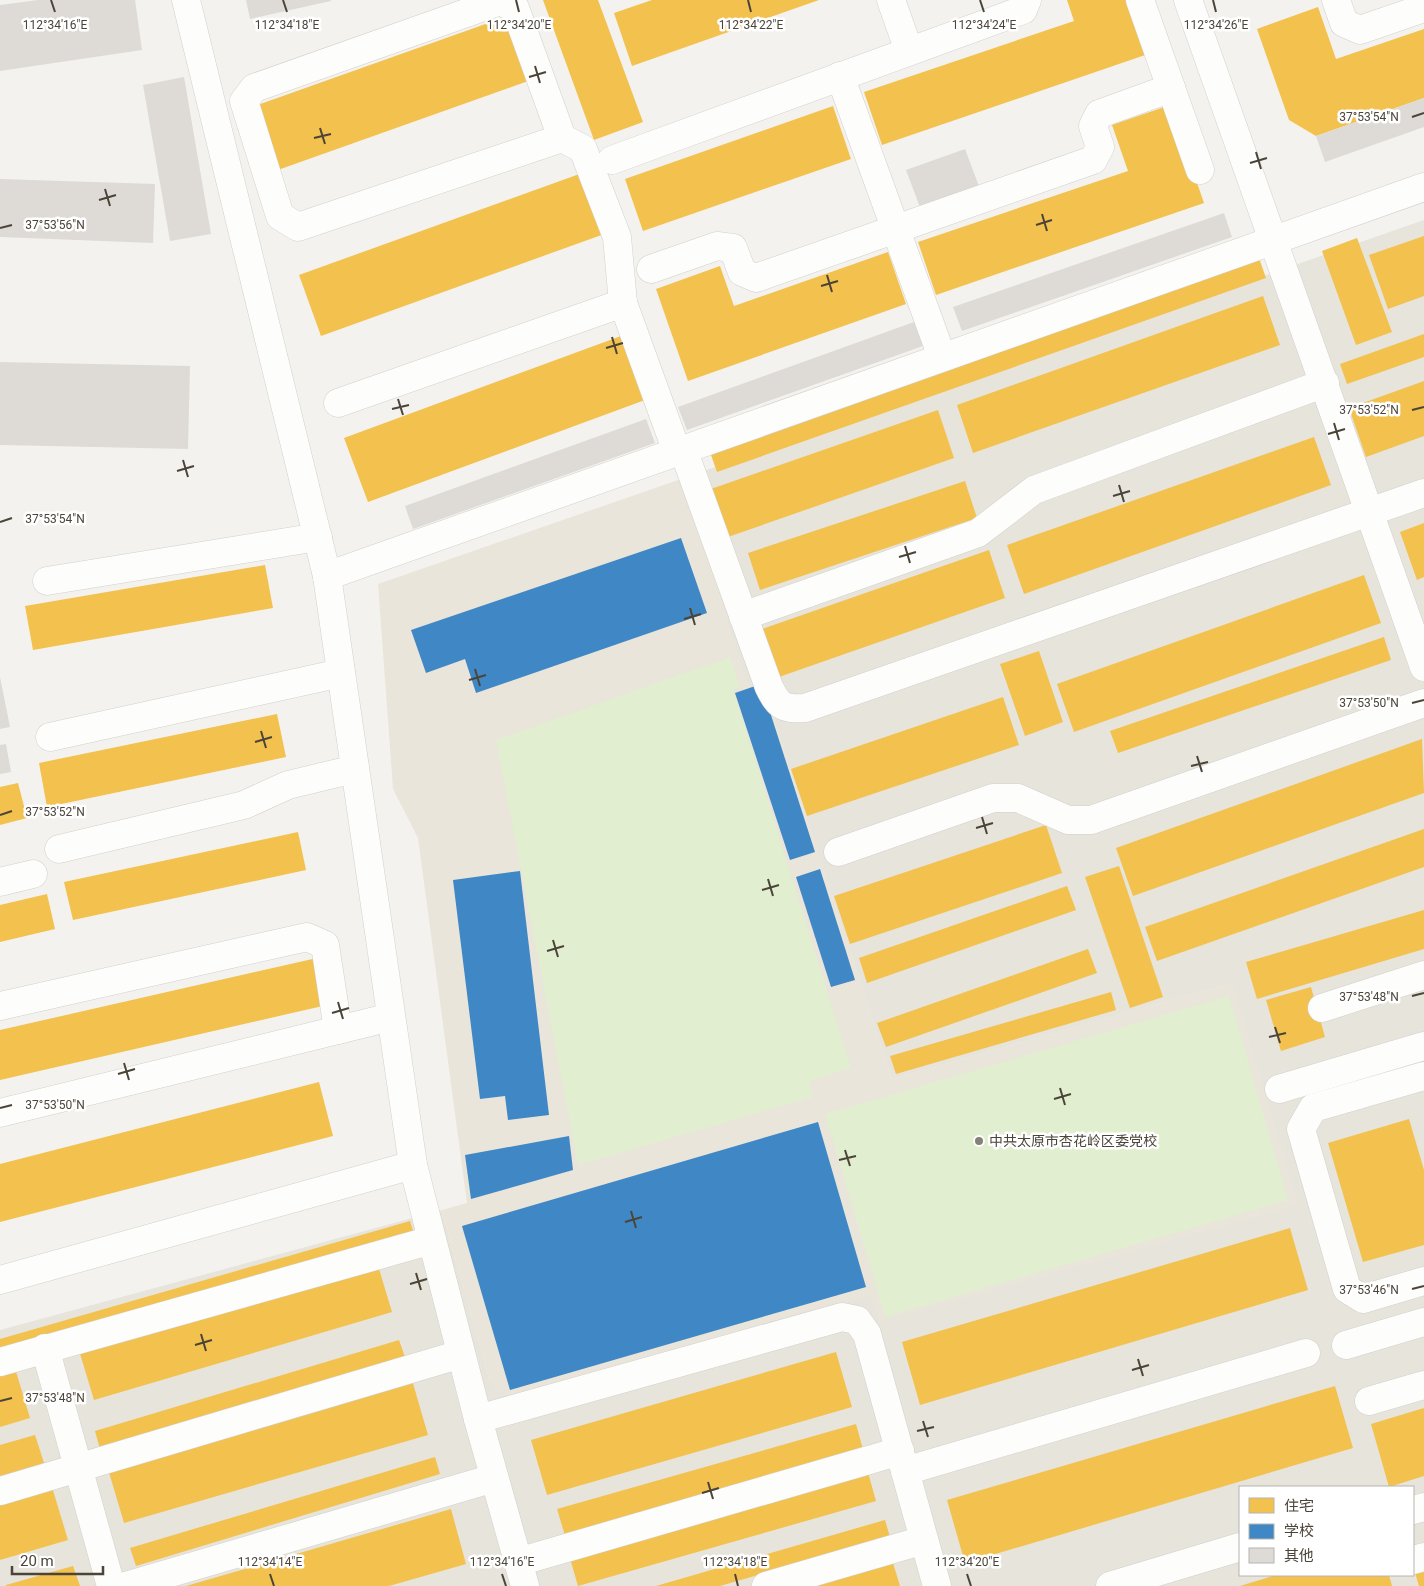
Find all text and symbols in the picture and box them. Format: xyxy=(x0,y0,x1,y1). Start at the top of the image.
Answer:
text: 112°34'16"E xyxy=(23,18,87,32)
text: 112°34'18"E xyxy=(255,18,319,32)
text: 112°34'20"E xyxy=(487,18,551,32)
text: 112°34'22"E xyxy=(719,18,783,32)
text: 112°34'24"E xyxy=(952,18,1016,32)
text: 112°34'26"E xyxy=(1184,18,1248,32)
text: 37°53'54"N xyxy=(1339,110,1399,124)
text: 37°53'56"N xyxy=(25,218,85,232)
text: 37°53'52"N xyxy=(1339,403,1399,417)
text: 37°53'54"N xyxy=(25,512,85,526)
text: 37°53'50"N xyxy=(1339,696,1399,710)
text: 37°53'52"N xyxy=(25,805,85,819)
text: 37°53'48"N xyxy=(1339,990,1399,1004)
text: 37°53'50"N xyxy=(25,1098,85,1112)
place label: 中共太原市杏花岭区委党校 xyxy=(989,1133,1157,1149)
marker: 中共太原市杏花岭区委党校 xyxy=(973,1135,985,1147)
text: 37°53'46"N xyxy=(1339,1283,1399,1297)
text: 37°53'48"N xyxy=(25,1391,85,1405)
legend xyxy=(1239,1486,1414,1576)
text: 住宅 xyxy=(1284,1497,1314,1515)
text: 学校 xyxy=(1284,1522,1314,1540)
scale bar xyxy=(12,1544,104,1576)
text: 其他 xyxy=(1284,1547,1314,1565)
text: 20 m xyxy=(20,1552,54,1570)
text: 112°34'14"E xyxy=(238,1555,302,1569)
text: 112°34'16"E xyxy=(470,1555,534,1569)
text: 112°34'18"E xyxy=(703,1555,767,1569)
text: 112°34'20"E xyxy=(935,1555,999,1569)

